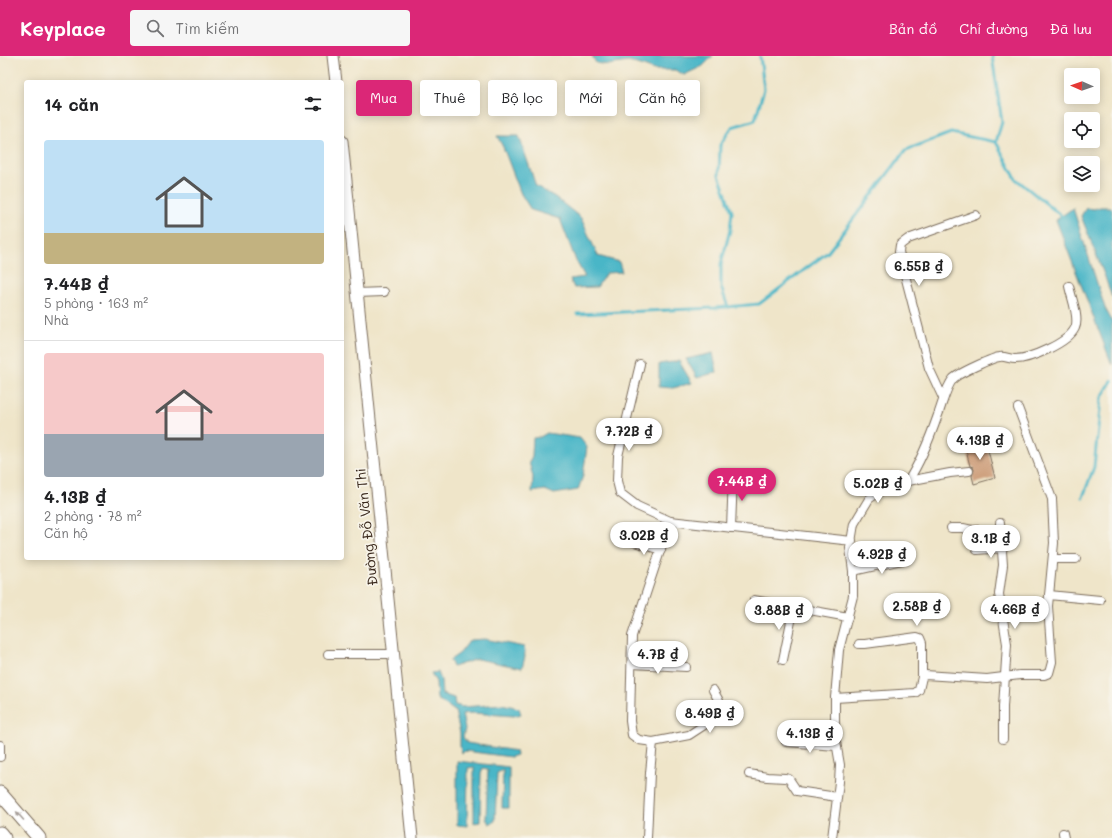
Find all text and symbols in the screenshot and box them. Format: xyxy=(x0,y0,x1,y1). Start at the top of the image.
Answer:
search box xyxy=(130,10,410,46)
text: Keyplace xyxy=(20,16,106,41)
icon: search xyxy=(144,17,166,39)
text: Tìm kiếm xyxy=(176,18,239,38)
text: Bản đồ xyxy=(889,19,937,38)
text: Chỉ đường xyxy=(959,19,1028,38)
text: Đã lưu xyxy=(1050,19,1092,38)
north arrow xyxy=(1064,68,1100,104)
map controls xyxy=(1064,68,1100,192)
chip: Mua xyxy=(356,80,412,116)
chip: Thuê xyxy=(420,80,480,116)
chip: Bộ lọc xyxy=(488,80,557,116)
chip: Mới xyxy=(565,80,617,116)
chip: Căn hộ xyxy=(625,80,700,116)
text: 14 căn xyxy=(44,93,99,115)
icon: filters xyxy=(302,93,324,115)
button: locate xyxy=(1064,112,1100,148)
button: layers xyxy=(1064,156,1100,192)
icon: home xyxy=(148,166,220,238)
pin: 6.55B ₫ xyxy=(882,253,956,287)
text: 6.55B ₫ xyxy=(894,257,944,274)
text: 7.44B ₫ xyxy=(44,272,109,294)
text: 5 phòng · 163 m² xyxy=(44,294,148,311)
text: Nhà xyxy=(44,311,69,328)
icon: home xyxy=(148,379,220,451)
pin: 7.72B ₫ xyxy=(592,418,666,452)
text: 7.72B ₫ xyxy=(605,422,653,439)
pin: 4.13B ₫ xyxy=(943,427,1017,461)
text: 4.13B ₫ xyxy=(956,431,1004,448)
street label: Đường Đỗ Văn Thi xyxy=(350,467,382,587)
pin: 7.44B ₫ xyxy=(705,468,779,502)
pin: 5.02B ₫ xyxy=(841,470,915,504)
text: 7.44B ₫ xyxy=(717,472,767,489)
text: 5.02B ₫ xyxy=(853,474,903,491)
text: 4.13B ₫ xyxy=(44,485,107,507)
text: 2 phòng · 78 m² xyxy=(44,507,142,524)
pin: 3.02B ₫ xyxy=(607,522,681,556)
text: Căn hộ xyxy=(44,524,88,541)
pin: 3.1B ₫ xyxy=(958,525,1024,559)
text: 3.02B ₫ xyxy=(619,526,669,543)
text: 3.1B ₫ xyxy=(971,529,1011,546)
pin: 4.92B ₫ xyxy=(845,541,919,575)
text: 4.92B ₫ xyxy=(857,545,907,562)
pin: 2.58B ₫ xyxy=(880,593,954,627)
pin: 4.66B ₫ xyxy=(978,596,1052,630)
pin: 3.88B ₫ xyxy=(742,597,816,631)
text: 2.58B ₫ xyxy=(892,597,942,614)
text: 4.66B ₫ xyxy=(990,600,1040,617)
text: 3.88B ₫ xyxy=(754,601,804,618)
pin: 4.7B ₫ xyxy=(625,641,691,675)
text: 4.7B ₫ xyxy=(637,645,679,662)
pin: 8.49B ₫ xyxy=(673,700,747,734)
text: 8.49B ₫ xyxy=(685,704,735,721)
pin: 4.13B ₫ xyxy=(773,720,847,754)
text: 4.13B ₫ xyxy=(786,724,834,741)
one-way arrow xyxy=(15,810,24,821)

